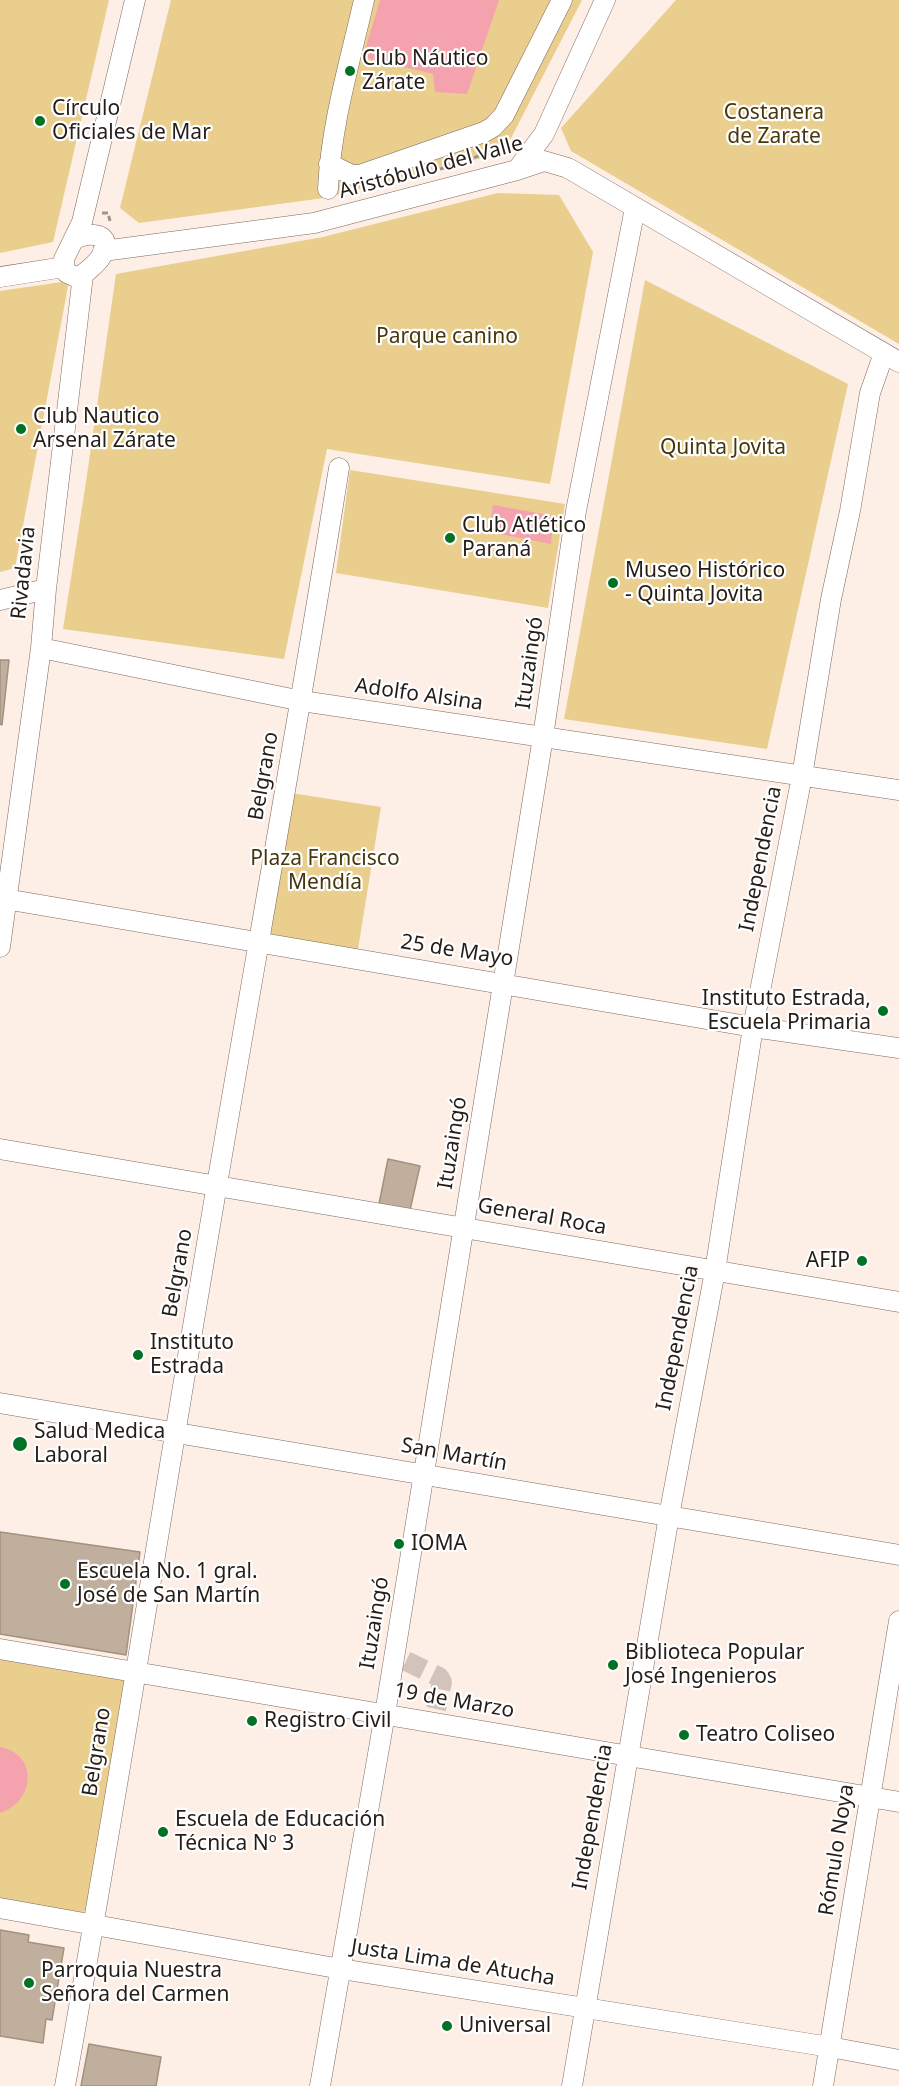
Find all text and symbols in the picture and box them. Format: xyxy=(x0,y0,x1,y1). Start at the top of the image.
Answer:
place label: Club Náutico Zárate xyxy=(362,46,489,96)
marker: Club Náutico Zárate xyxy=(343,64,357,78)
place label: Círculo Oficiales de Mar xyxy=(52,96,211,146)
park label: Costanera de Zarate xyxy=(724,100,824,150)
marker: Círculo Oficiales de Mar xyxy=(33,114,47,128)
street label: Aristóbulo del Valle xyxy=(336,131,526,205)
park label: Parque canino xyxy=(376,324,518,350)
place label: Club Nautico Arsenal Zárate xyxy=(33,404,176,454)
marker: Club Nautico Arsenal Zárate xyxy=(14,422,28,436)
park label: Quinta Jovita xyxy=(660,435,786,461)
place label: Club Atlético Paraná xyxy=(462,513,586,563)
street label: Rivadavia xyxy=(7,525,41,621)
marker: Club Atlético Paraná xyxy=(443,531,457,545)
place label: Museo Histórico - Quinta Jovita xyxy=(625,558,785,608)
marker: Museo Histórico - Quinta Jovita xyxy=(606,576,620,590)
street label: Ituzaingó xyxy=(511,615,549,711)
street label: Adolfo Alsina xyxy=(353,674,485,716)
street label: Belgrano xyxy=(244,730,284,822)
street label: Independencia xyxy=(735,784,787,934)
park label: Plaza Francisco Mendía xyxy=(250,846,400,896)
street label: 25 de Mayo xyxy=(399,930,515,972)
place label: Instituto Estrada, Escuela Primaria xyxy=(702,986,871,1036)
marker: Instituto Estrada, Escuela Primaria xyxy=(876,1004,890,1018)
street label: Ituzaingó xyxy=(433,1095,473,1191)
street label: General Roca xyxy=(476,1193,608,1241)
street label: Belgrano xyxy=(158,1227,198,1319)
place label: AFIP xyxy=(806,1248,850,1274)
marker: AFIP xyxy=(855,1254,869,1268)
street label: Independencia xyxy=(652,1263,704,1413)
place label: Instituto Estrada xyxy=(150,1330,234,1380)
marker: Instituto Estrada xyxy=(131,1348,145,1362)
place label: Salud Medica Laboral xyxy=(34,1419,165,1469)
street label: San Martín xyxy=(399,1433,509,1477)
marker: Salud Medica Laboral xyxy=(11,1435,29,1453)
place label: IOMA xyxy=(411,1531,467,1557)
marker: IOMA xyxy=(392,1537,406,1551)
place label: Escuela No. 1 gral. José de San Martín xyxy=(77,1559,260,1609)
street label: Ituzaingó xyxy=(355,1575,395,1671)
marker: Escuela No. 1 gral. José de San Martín xyxy=(58,1577,72,1591)
place label: Biblioteca Popular José Ingenieros xyxy=(625,1640,804,1690)
marker: Biblioteca Popular José Ingenieros xyxy=(606,1658,620,1672)
street label: 19 de Marzo xyxy=(392,1678,516,1724)
street label: Belgrano xyxy=(78,1706,116,1798)
place label: Registro Civil xyxy=(264,1708,391,1734)
marker: Registro Civil xyxy=(245,1714,259,1728)
place label: Teatro Coliseo xyxy=(696,1722,835,1748)
marker: Teatro Coliseo xyxy=(677,1728,691,1742)
street label: Independencia xyxy=(568,1742,618,1892)
street label: Rómulo Noya xyxy=(814,1782,860,1918)
place label: Escuela de Educación Técnica Nº 3 xyxy=(175,1807,385,1857)
marker: Escuela de Educación Técnica Nº 3 xyxy=(156,1825,170,1839)
street label: Justa Lima de Atucha xyxy=(349,1934,557,1992)
place label: Parroquia Nuestra Señora del Carmen xyxy=(41,1958,229,2008)
marker: Parroquia Nuestra Señora del Carmen xyxy=(22,1976,36,1990)
place label: Universal xyxy=(459,2013,551,2039)
marker: Universal xyxy=(440,2019,454,2033)

